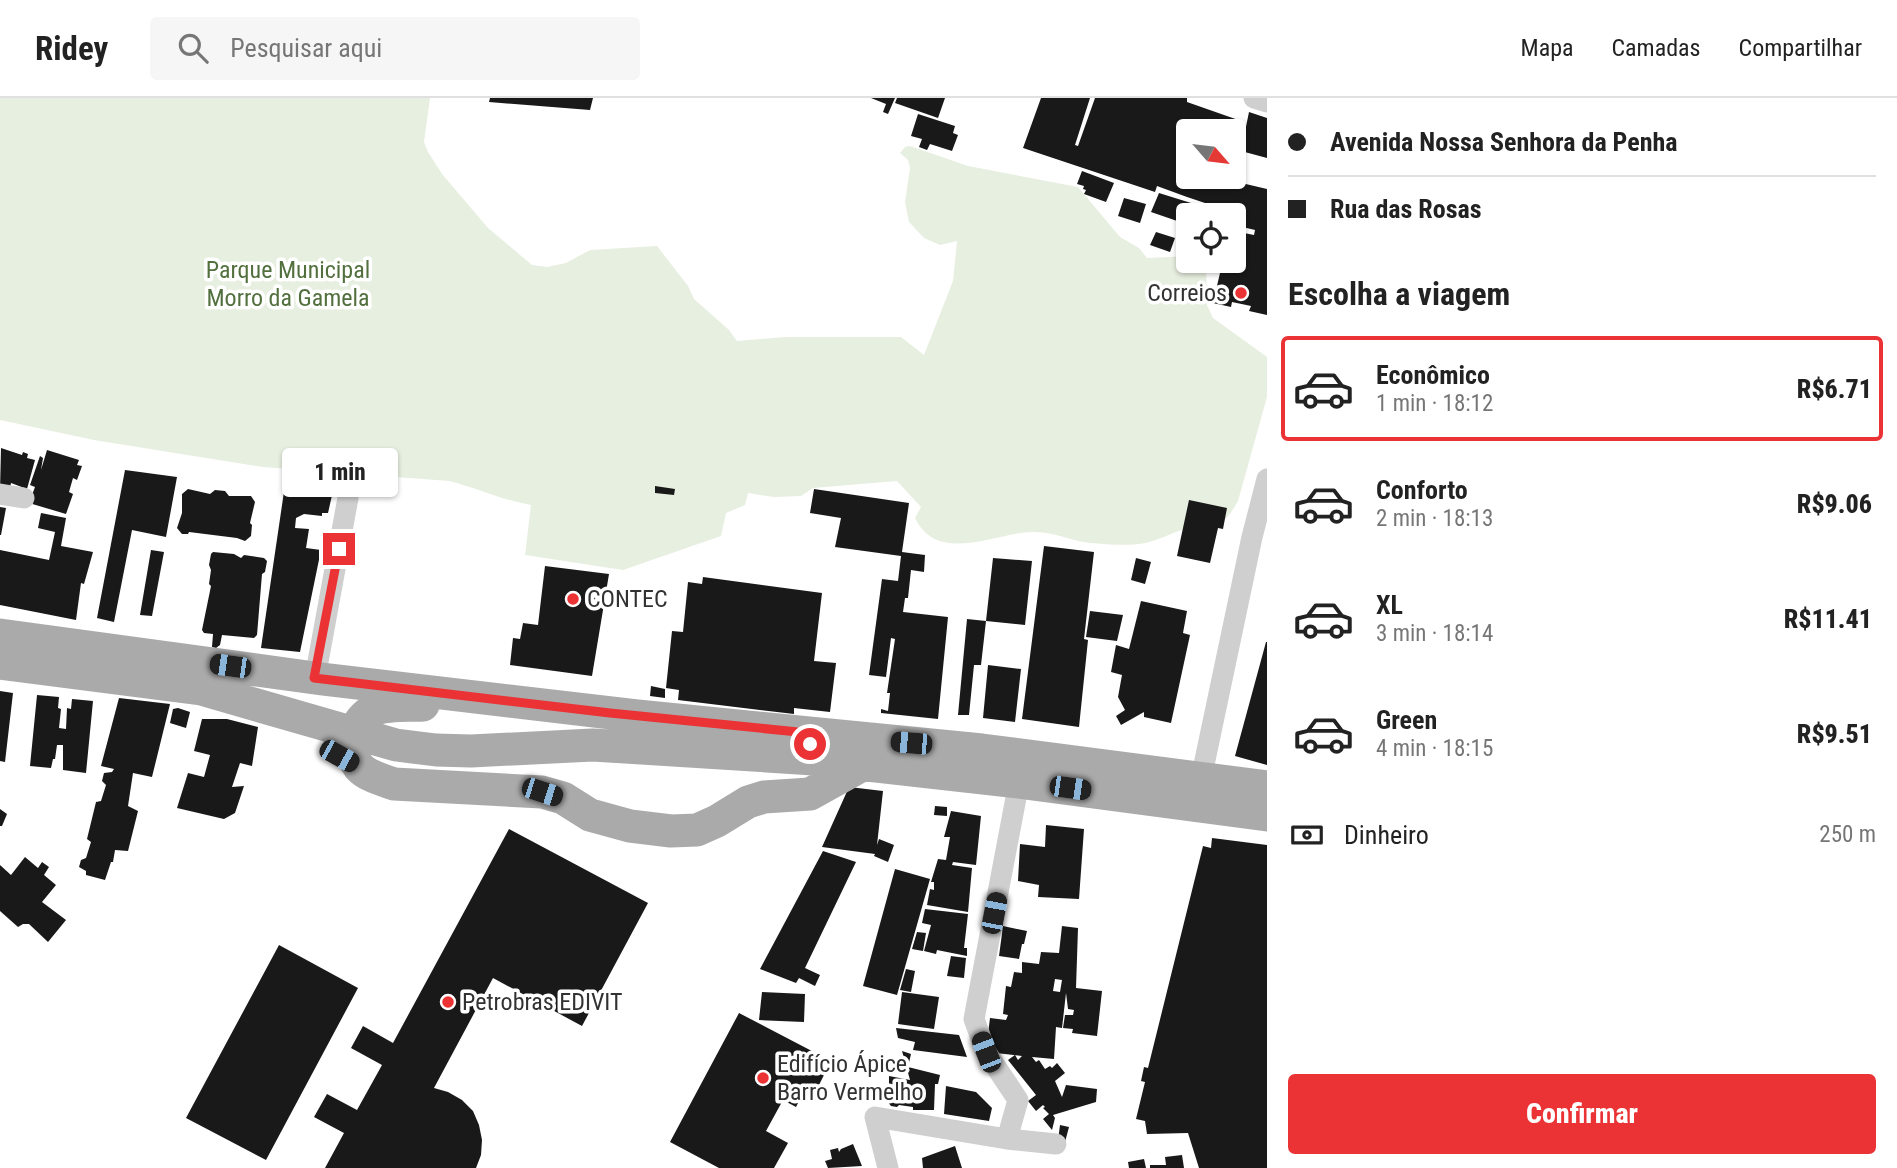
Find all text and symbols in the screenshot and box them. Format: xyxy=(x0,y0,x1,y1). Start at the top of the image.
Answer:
search box xyxy=(150,17,640,80)
text: Ridey xyxy=(35,29,108,68)
icon: search xyxy=(174,29,212,67)
text: Pesquisar aqui xyxy=(230,33,382,63)
text: Mapa xyxy=(1521,34,1574,62)
text: Camadas xyxy=(1612,34,1701,62)
text: Compartilhar xyxy=(1739,34,1862,62)
north arrow xyxy=(1176,119,1246,189)
map controls xyxy=(1176,119,1246,273)
text: Avenida Nossa Senhora da Penha xyxy=(1330,127,1678,157)
text: Rua das Rosas xyxy=(1330,194,1482,224)
button: locate xyxy=(1176,203,1246,273)
park label: Parque Municipal Morro da Gamela xyxy=(206,256,370,312)
text: Escolha a viagem xyxy=(1288,275,1510,313)
place label: Correios xyxy=(1147,279,1227,307)
marker: Correios xyxy=(1233,285,1249,301)
icon: car xyxy=(1292,357,1355,420)
text: Econômico xyxy=(1376,360,1490,390)
text: R$6.71 xyxy=(1797,374,1872,404)
text: 1 min · 18:12 xyxy=(1376,390,1493,417)
callout: 1 min xyxy=(281,448,397,496)
text: 1 min xyxy=(314,459,366,486)
icon: car xyxy=(1292,472,1355,535)
text: Conforto xyxy=(1376,475,1468,505)
text: R$9.06 xyxy=(1797,489,1872,519)
text: 2 min · 18:13 xyxy=(1376,505,1493,532)
route end xyxy=(323,533,355,565)
place label: CONTEC xyxy=(587,585,668,613)
icon: car xyxy=(1292,587,1355,650)
text: XL xyxy=(1376,590,1403,620)
marker: CONTEC xyxy=(565,591,581,607)
text: R$11.41 xyxy=(1784,604,1872,634)
text: 3 min · 18:14 xyxy=(1376,620,1493,647)
car xyxy=(208,653,253,679)
icon: car xyxy=(1292,702,1355,765)
text: Green xyxy=(1376,705,1437,735)
text: R$9.51 xyxy=(1797,719,1872,749)
route start xyxy=(794,728,826,760)
car xyxy=(890,731,933,755)
text: 4 min · 18:15 xyxy=(1376,735,1493,762)
car xyxy=(316,737,363,775)
car xyxy=(1048,775,1093,801)
car xyxy=(519,776,566,808)
icon: cash xyxy=(1288,816,1326,854)
text: Dinheiro xyxy=(1344,820,1429,850)
text: 250 m xyxy=(1819,821,1876,848)
car xyxy=(980,890,1009,936)
place label: Petrobras EDIVIT xyxy=(462,988,623,1016)
marker: Petrobras EDIVIT xyxy=(440,994,456,1010)
car xyxy=(969,1029,1004,1075)
place label: Edifício Ápice Barro Vermelho xyxy=(777,1050,924,1106)
marker: Edifício Ápice Barro Vermelho xyxy=(755,1070,771,1086)
button: Confirmar xyxy=(1288,1074,1876,1154)

